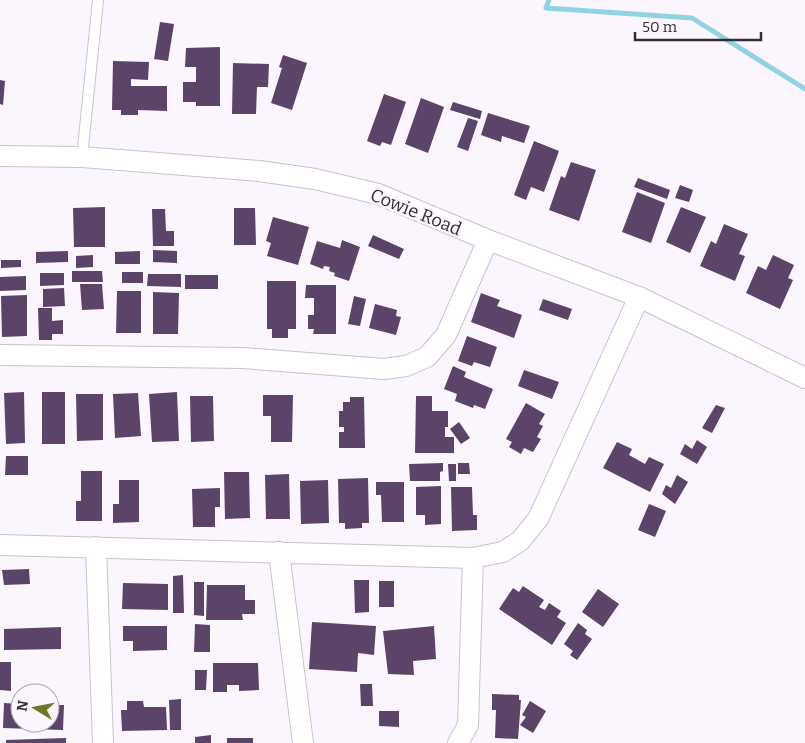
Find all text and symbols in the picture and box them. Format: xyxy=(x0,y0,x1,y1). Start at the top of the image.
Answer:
scale bar xyxy=(635,10,761,42)
text: 50 m xyxy=(642,18,678,36)
street label: Cowie Road xyxy=(367,184,465,240)
north arrow xyxy=(10,683,60,733)
text: N xyxy=(13,699,32,713)

